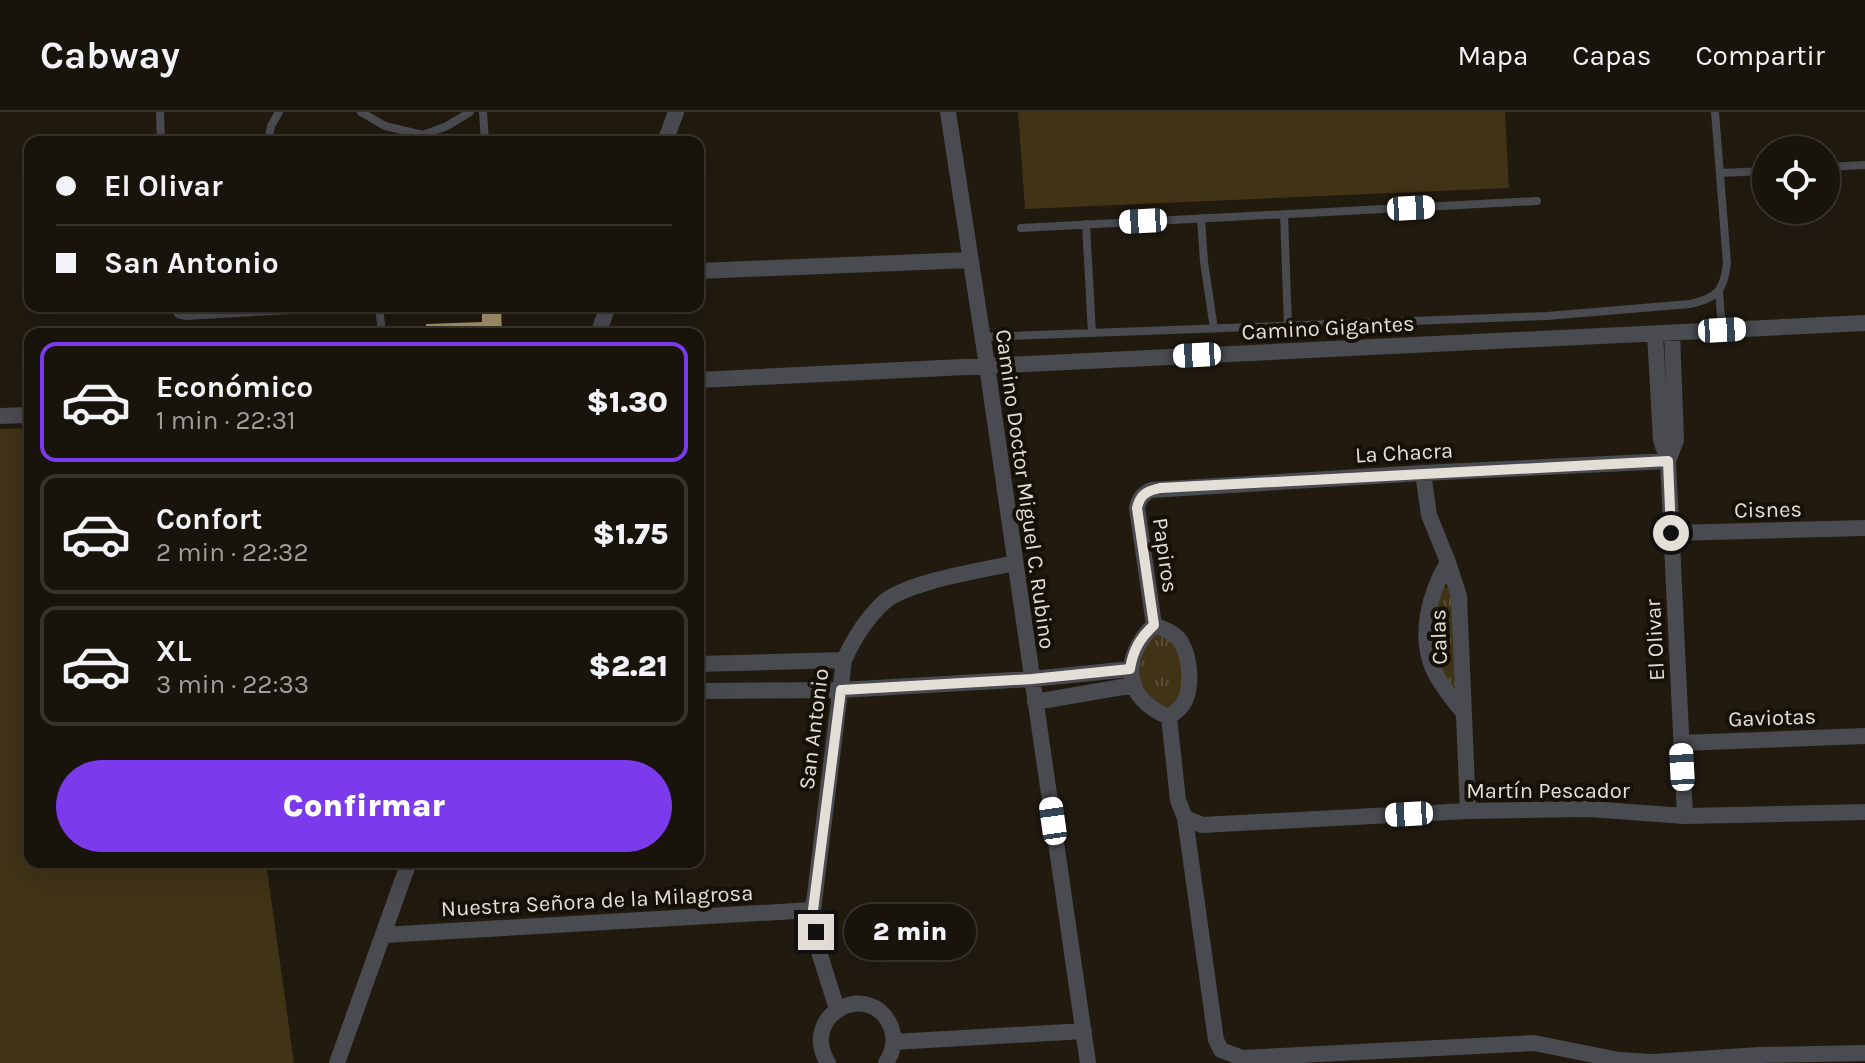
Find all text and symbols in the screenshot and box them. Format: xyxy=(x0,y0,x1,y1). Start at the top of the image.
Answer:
text: Cabway xyxy=(40,33,180,78)
text: Mapa xyxy=(1457,39,1528,72)
text: Capas xyxy=(1572,39,1651,72)
text: Compartir xyxy=(1695,39,1825,72)
map controls xyxy=(1752,136,1840,224)
button: locate xyxy=(1752,136,1840,224)
text: El Olivar xyxy=(104,168,223,204)
car xyxy=(1386,195,1436,221)
car xyxy=(1118,208,1168,234)
text: San Antonio xyxy=(104,245,279,281)
street label: Camino Gigantes xyxy=(1241,310,1415,346)
car xyxy=(1697,317,1747,343)
street label: Camino Doctor Miguel C. Rubino xyxy=(990,328,1060,651)
car xyxy=(1172,342,1222,368)
icon: car xyxy=(60,366,132,438)
text: Económico xyxy=(156,369,313,405)
text: $1.30 xyxy=(587,384,668,420)
text: 1 min · 22:31 xyxy=(156,405,296,436)
street label: La Chacra xyxy=(1354,437,1454,469)
street label: Cisnes xyxy=(1734,496,1802,524)
icon: car xyxy=(60,498,132,570)
text: Confort xyxy=(156,501,262,537)
route start xyxy=(1653,515,1689,551)
text: $1.75 xyxy=(593,516,668,552)
street label: Papiros xyxy=(1147,516,1183,594)
text: 2 min · 22:32 xyxy=(156,537,309,568)
street label: El Olivar xyxy=(1640,598,1670,681)
street label: Calas xyxy=(1425,609,1453,665)
icon: car xyxy=(60,630,132,702)
text: XL xyxy=(156,633,191,669)
text: $2.21 xyxy=(588,648,668,684)
street label: San Antonio xyxy=(794,667,834,791)
text: 3 min · 22:33 xyxy=(156,669,309,700)
street label: Gaviotas xyxy=(1728,703,1816,733)
car xyxy=(1669,742,1695,792)
button: Confirmar xyxy=(56,760,672,852)
street label: Martín Pescador xyxy=(1466,778,1630,804)
car xyxy=(1038,796,1068,846)
car xyxy=(1384,801,1434,827)
street label: Nuestra Señora de la Milagrosa xyxy=(440,880,754,922)
callout: 2 min xyxy=(844,904,976,960)
route end xyxy=(798,914,834,950)
text: 2 min xyxy=(873,916,947,947)

